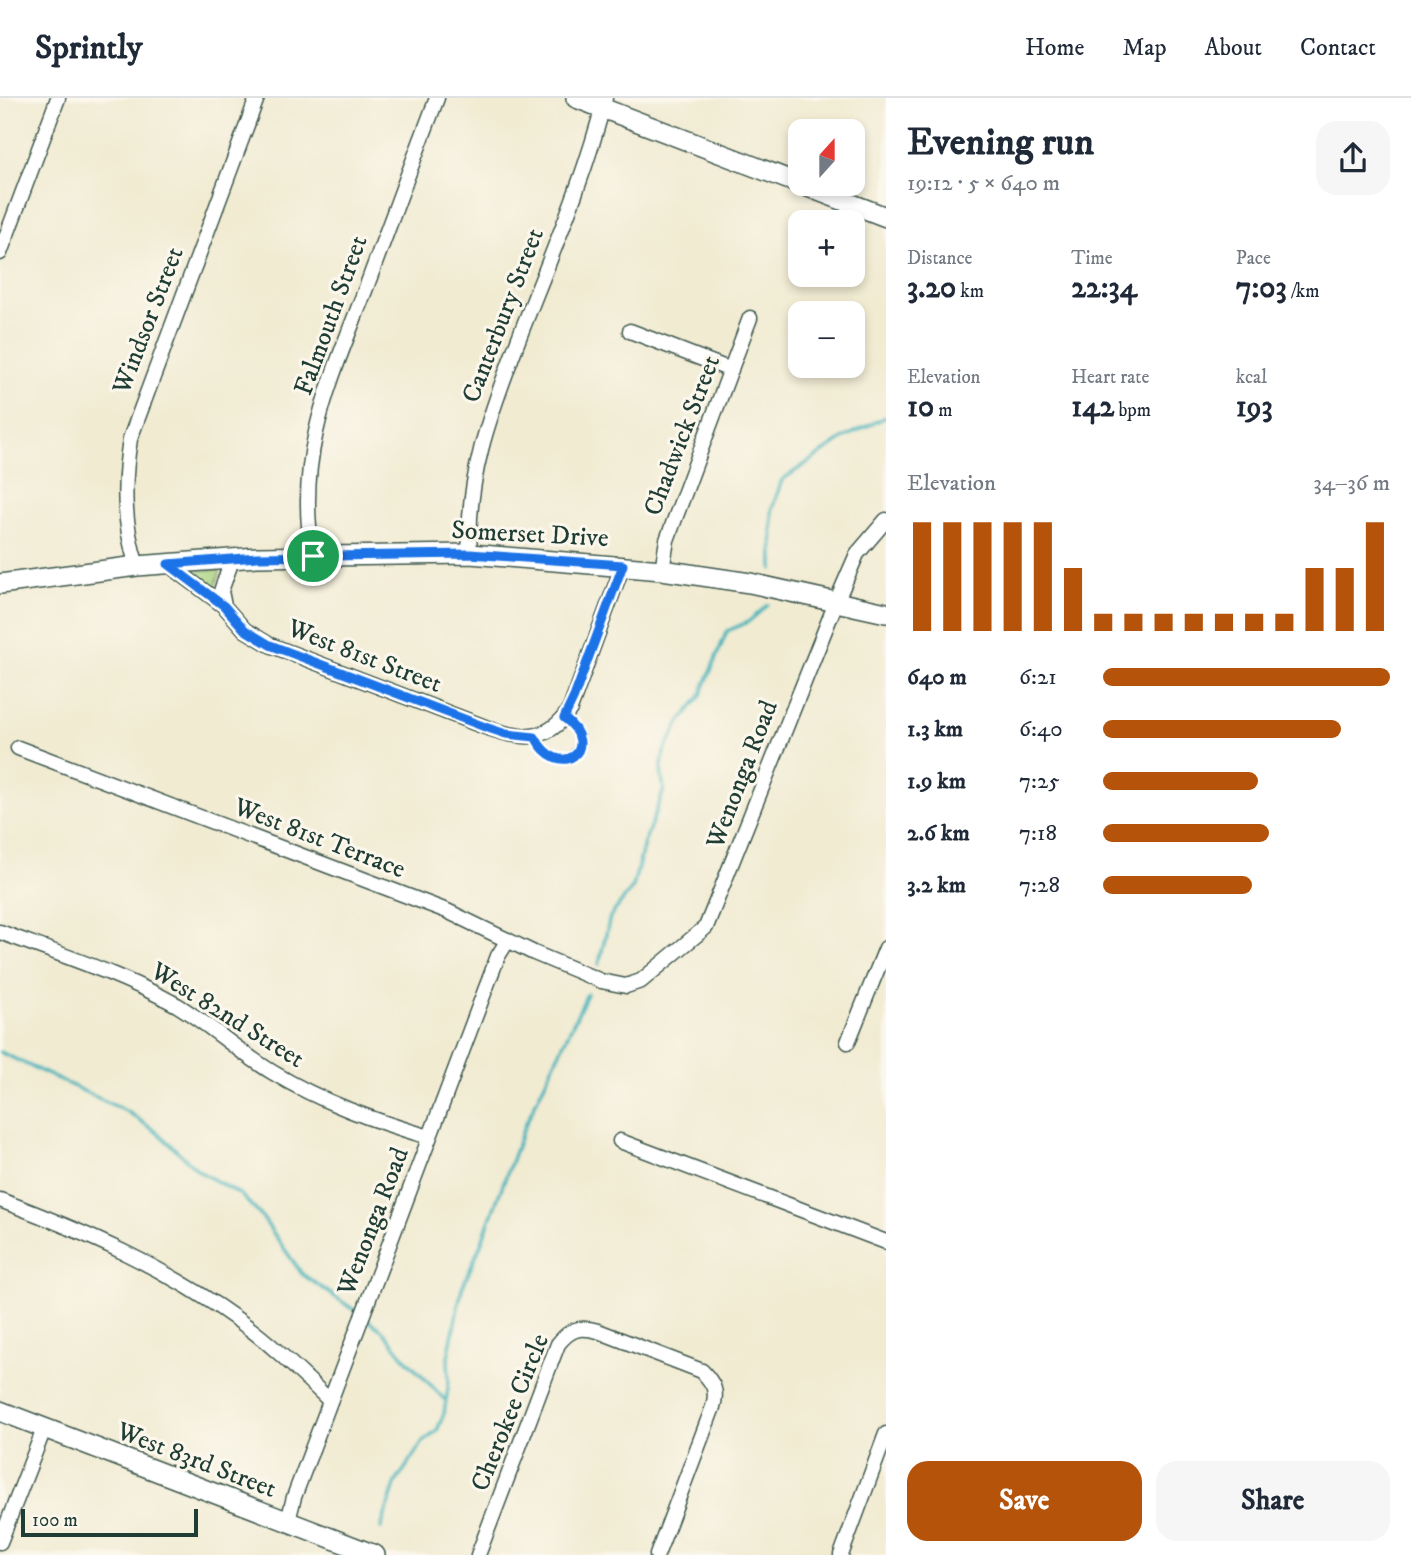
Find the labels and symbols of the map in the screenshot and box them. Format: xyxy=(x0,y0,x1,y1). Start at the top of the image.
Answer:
north arrow xyxy=(788,119,864,196)
street label: Canterbury Street xyxy=(455,224,552,408)
street label: Falmouth Street xyxy=(287,231,376,400)
street label: Windsor Street xyxy=(105,242,192,400)
street label: Chadwick Street xyxy=(637,351,728,520)
street label: Somerset Drive xyxy=(450,514,609,555)
pin xyxy=(283,526,343,586)
street label: West 81st Street xyxy=(282,612,446,701)
street label: Wenonga Road xyxy=(699,696,786,854)
street label: West 81st Terrace xyxy=(228,790,410,886)
street label: West 82nd Street xyxy=(143,954,310,1076)
street label: Wenonga Road xyxy=(330,1143,417,1301)
street label: Cherokee Circle xyxy=(464,1329,557,1496)
street label: West 83rd Street xyxy=(111,1414,281,1506)
scale bar xyxy=(21,1506,198,1538)

